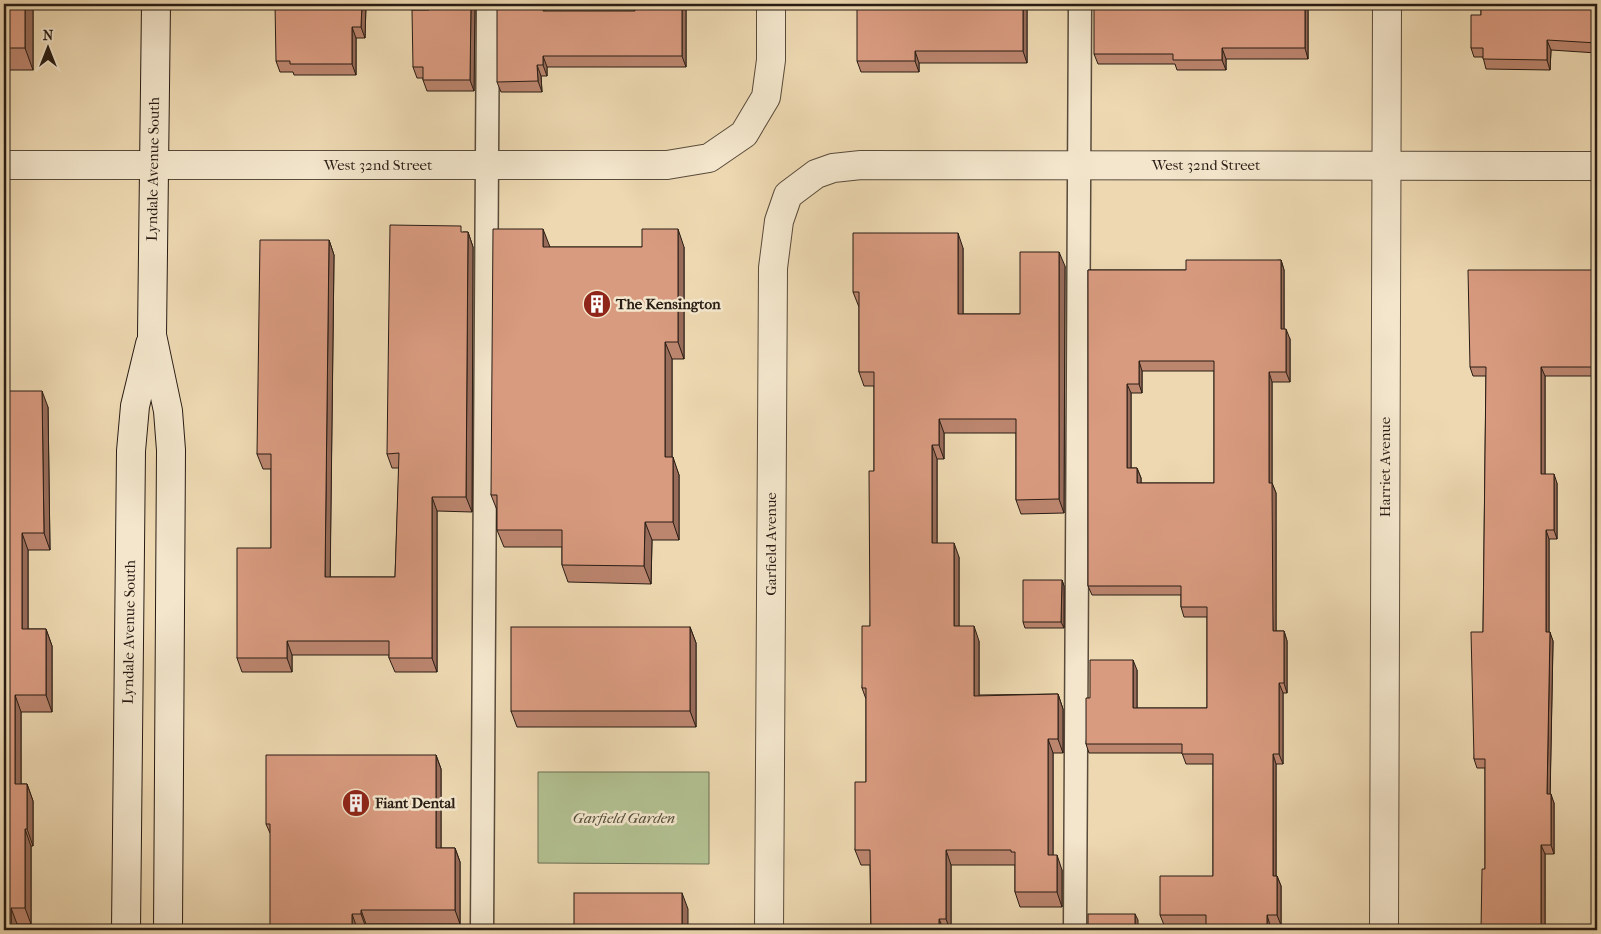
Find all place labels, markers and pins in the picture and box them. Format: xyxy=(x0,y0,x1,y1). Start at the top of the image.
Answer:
building icon: The Kensington xyxy=(582,289,612,319)
place label: The Kensington xyxy=(615,295,721,313)
building icon: Fiant Dental xyxy=(341,788,371,818)
place label: Fiant Dental xyxy=(374,794,456,812)

